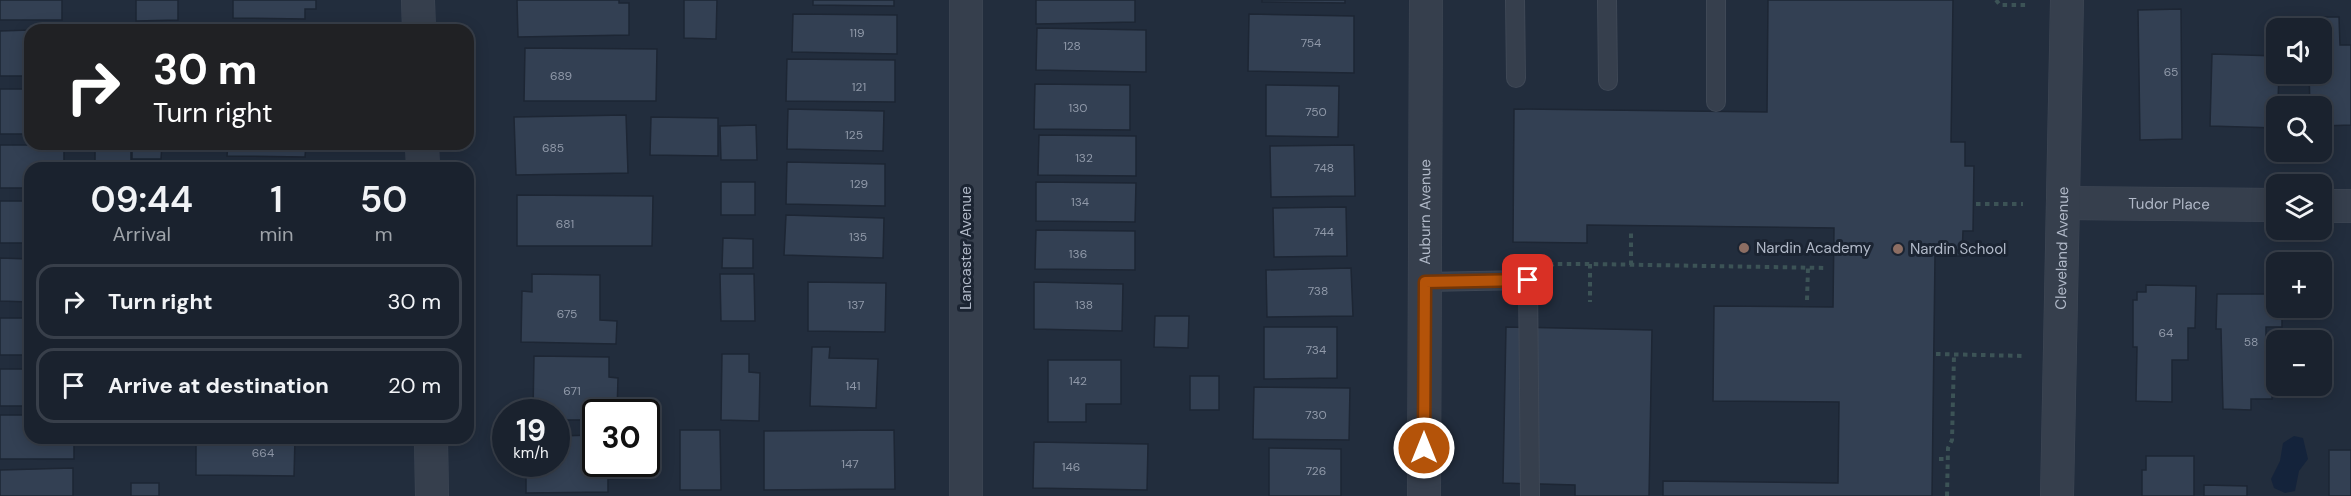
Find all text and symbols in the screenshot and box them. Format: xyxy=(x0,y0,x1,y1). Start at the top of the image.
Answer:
map controls xyxy=(2266,18,2332,396)
button: sound xyxy=(2266,18,2332,84)
house number: 119 xyxy=(849,25,865,41)
house number: 754 xyxy=(1301,35,1321,51)
house number: 128 xyxy=(1063,38,1081,54)
text: 30 m xyxy=(153,42,257,97)
icon: right xyxy=(54,48,132,126)
house number: 65 xyxy=(2164,64,2178,80)
house number: 689 xyxy=(550,68,572,84)
house number: 121 xyxy=(852,79,866,95)
text: Turn right xyxy=(153,95,273,130)
button: search xyxy=(2266,96,2332,162)
house number: 130 xyxy=(1068,100,1088,116)
house number: 750 xyxy=(1305,104,1327,120)
house number: 125 xyxy=(845,127,863,143)
house number: 685 xyxy=(542,140,564,156)
house number: 132 xyxy=(1075,150,1093,166)
street label: Auburn Avenue xyxy=(1415,159,1435,265)
house number: 748 xyxy=(1314,160,1334,176)
button: layers xyxy=(2266,174,2332,240)
text: 09:44 xyxy=(91,176,193,223)
text: 1 xyxy=(270,176,283,223)
text: 50 xyxy=(360,176,407,223)
house number: 129 xyxy=(850,176,868,192)
street label: Lancaster Avenue xyxy=(956,186,976,310)
street label: Cleveland Avenue xyxy=(2051,186,2073,310)
house number: 134 xyxy=(1071,194,1089,210)
street label: Tudor Place xyxy=(2128,194,2210,214)
house number: 681 xyxy=(556,216,574,232)
text: Arrival xyxy=(113,221,171,247)
text: min xyxy=(259,221,294,247)
text: m xyxy=(375,221,393,247)
house number: 744 xyxy=(1314,224,1334,240)
house number: 135 xyxy=(849,229,867,245)
place label: Nardin Academy xyxy=(1756,238,1872,258)
place label: Nardin School xyxy=(1910,239,2006,259)
marker: Nardin Academy xyxy=(1737,241,1751,255)
marker: Nardin School xyxy=(1891,242,1905,256)
house number: 136 xyxy=(1069,246,1087,262)
button: + xyxy=(2266,252,2332,318)
pin xyxy=(1502,254,1553,305)
icon: arrive xyxy=(1511,263,1544,296)
house number: 738 xyxy=(1308,283,1328,299)
icon: right xyxy=(57,285,90,318)
text: Turn right xyxy=(108,287,213,316)
text: 30 m xyxy=(387,287,441,316)
house number: 137 xyxy=(847,297,865,313)
house number: 138 xyxy=(1075,297,1093,313)
house number: 675 xyxy=(557,306,577,322)
house number: 64 xyxy=(2159,325,2173,341)
button: − xyxy=(2266,330,2332,396)
house number: 58 xyxy=(2244,334,2258,350)
house number: 734 xyxy=(1306,342,1326,358)
icon: arrive xyxy=(57,369,90,402)
text: Arrive at destination xyxy=(108,371,329,400)
text: 20 m xyxy=(388,371,441,400)
house number: 142 xyxy=(1069,373,1087,389)
house number: 141 xyxy=(846,378,860,394)
house number: 671 xyxy=(563,383,581,399)
speed limit sign: 30 xyxy=(582,399,660,477)
house number: 730 xyxy=(1305,407,1327,423)
text: 19 xyxy=(516,411,546,450)
position arrow xyxy=(1392,416,1456,480)
text: km/h xyxy=(513,443,549,463)
house number: 664 xyxy=(252,445,274,461)
house number: 147 xyxy=(841,456,859,472)
house number: 146 xyxy=(1062,459,1080,475)
house number: 726 xyxy=(1306,463,1326,479)

